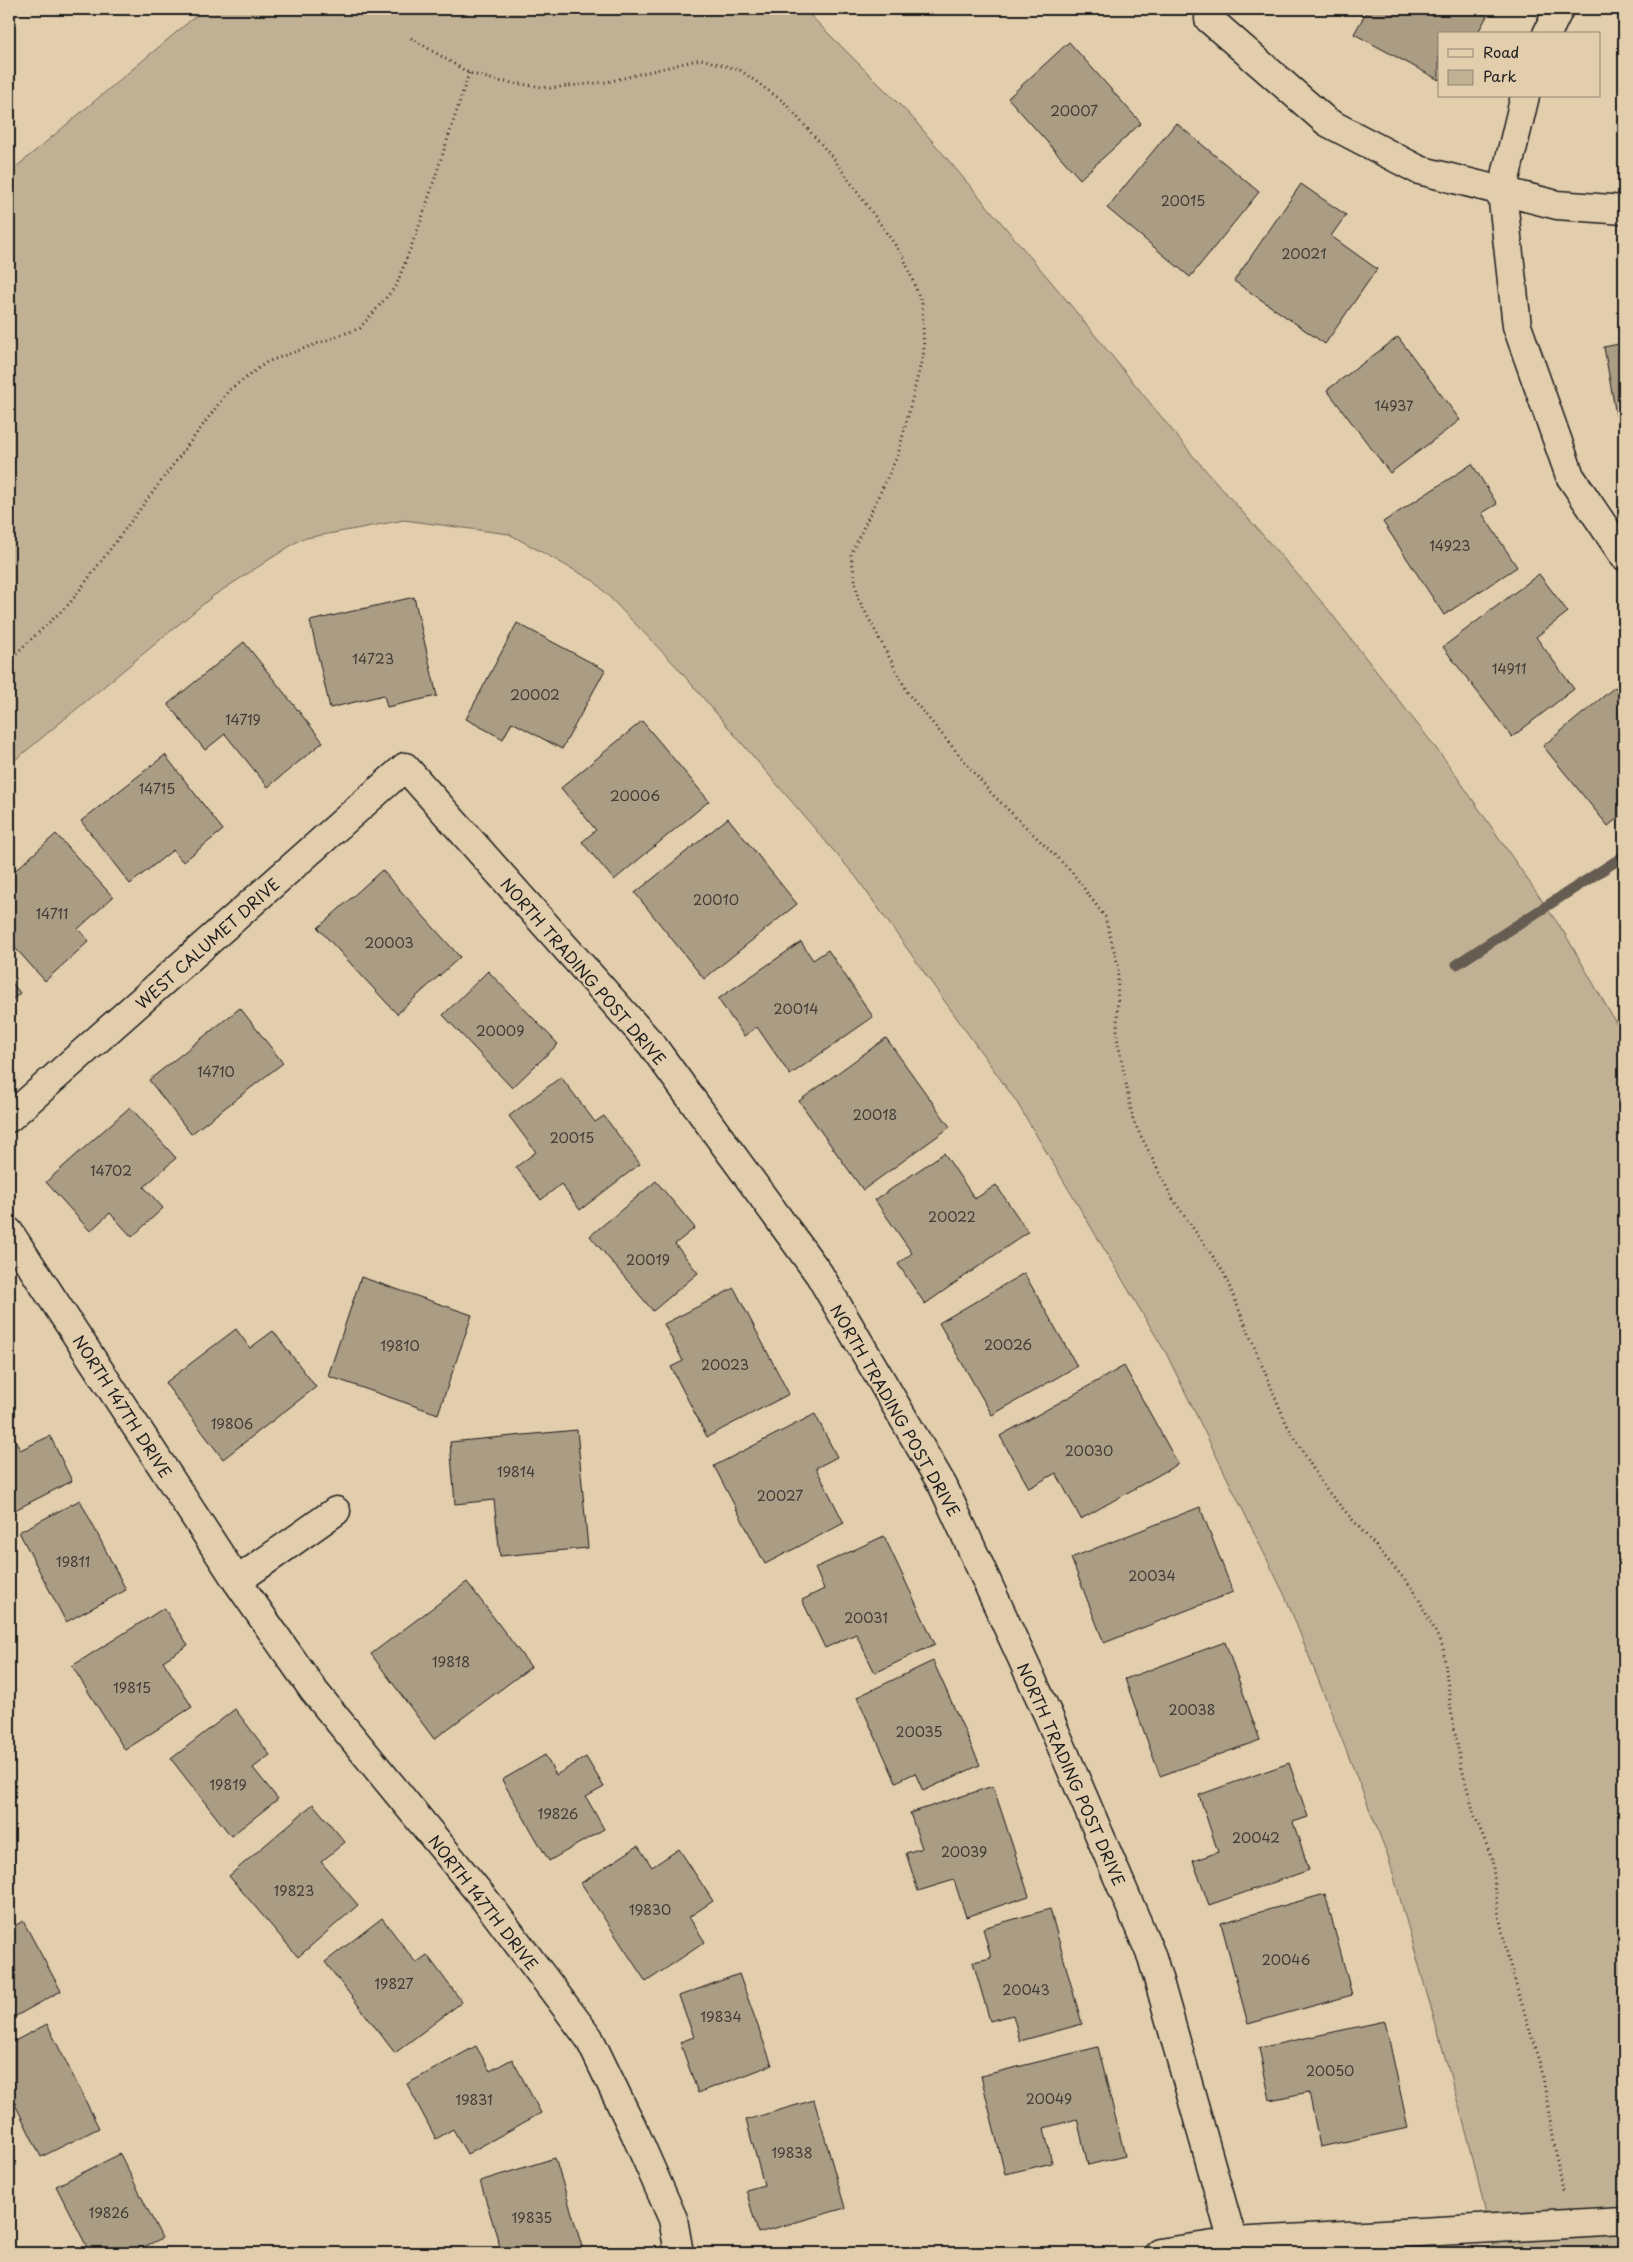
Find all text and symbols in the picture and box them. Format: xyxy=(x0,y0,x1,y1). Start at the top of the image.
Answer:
legend xyxy=(1438,32,1600,98)
text: Road xyxy=(1483,40,1519,63)
text: Park xyxy=(1483,64,1517,87)
house number: 20007 xyxy=(1050,100,1098,121)
house number: 20015 xyxy=(1161,190,1205,211)
house number: 20021 xyxy=(1281,243,1327,264)
house number: 14937 xyxy=(1375,395,1414,416)
house number: 14923 xyxy=(1429,535,1471,556)
house number: 14723 xyxy=(352,648,394,669)
house number: 14911 xyxy=(1492,658,1526,679)
house number: 20002 xyxy=(510,684,560,705)
house number: 14719 xyxy=(225,709,261,730)
house number: 14715 xyxy=(139,778,175,799)
house number: 20006 xyxy=(610,785,660,806)
street label: WEST CALUMET DRIVE xyxy=(130,872,284,1014)
street label: NORTH TRADING POST DRIVE xyxy=(496,872,672,1070)
house number: 20010 xyxy=(693,889,739,910)
house number: 14711 xyxy=(36,903,68,924)
house number: 20003 xyxy=(364,932,414,953)
house number: 20014 xyxy=(774,998,818,1019)
house number: 20009 xyxy=(476,1020,524,1041)
house number: 14710 xyxy=(197,1061,235,1082)
house number: 20018 xyxy=(853,1104,897,1125)
house number: 20015 xyxy=(550,1127,594,1148)
house number: 14702 xyxy=(90,1160,132,1181)
house number: 20022 xyxy=(928,1206,976,1227)
house number: 20019 xyxy=(626,1249,670,1270)
street label: NORTH TRADING POST DRIVE xyxy=(825,1299,967,1521)
street label: NORTH 147TH DRIVE xyxy=(68,1330,178,1482)
house number: 20026 xyxy=(984,1334,1032,1355)
house number: 19810 xyxy=(380,1335,420,1356)
house number: 20023 xyxy=(701,1354,749,1375)
house number: 19806 xyxy=(211,1413,253,1434)
house number: 20030 xyxy=(1065,1440,1113,1461)
house number: 19814 xyxy=(497,1461,535,1482)
house number: 20027 xyxy=(757,1485,803,1506)
house number: 19811 xyxy=(56,1551,90,1572)
house number: 20034 xyxy=(1128,1565,1176,1586)
house number: 20031 xyxy=(844,1607,888,1628)
house number: 19818 xyxy=(432,1651,470,1672)
street label: NORTH TRADING POST DRIVE xyxy=(1012,1659,1132,1889)
house number: 19815 xyxy=(113,1677,151,1698)
house number: 20038 xyxy=(1168,1699,1216,1720)
house number: 20035 xyxy=(896,1721,943,1742)
house number: 19819 xyxy=(209,1774,247,1795)
house number: 19826 xyxy=(538,1803,578,1824)
house number: 20042 xyxy=(1232,1827,1280,1848)
street label: NORTH 147TH DRIVE xyxy=(423,1829,545,1975)
house number: 20039 xyxy=(941,1841,987,1862)
house number: 19823 xyxy=(274,1880,314,1901)
house number: 19830 xyxy=(629,1899,671,1920)
house number: 20046 xyxy=(1262,1949,1310,1970)
house number: 19827 xyxy=(375,1973,414,1994)
house number: 20043 xyxy=(1002,1979,1050,2000)
house number: 19834 xyxy=(700,2006,742,2027)
house number: 20050 xyxy=(1306,2060,1354,2081)
house number: 20049 xyxy=(1026,2088,1072,2109)
house number: 19831 xyxy=(455,2089,493,2110)
house number: 19838 xyxy=(771,2142,813,2163)
house number: 19826 xyxy=(89,2202,129,2223)
house number: 19835 xyxy=(512,2207,552,2228)

